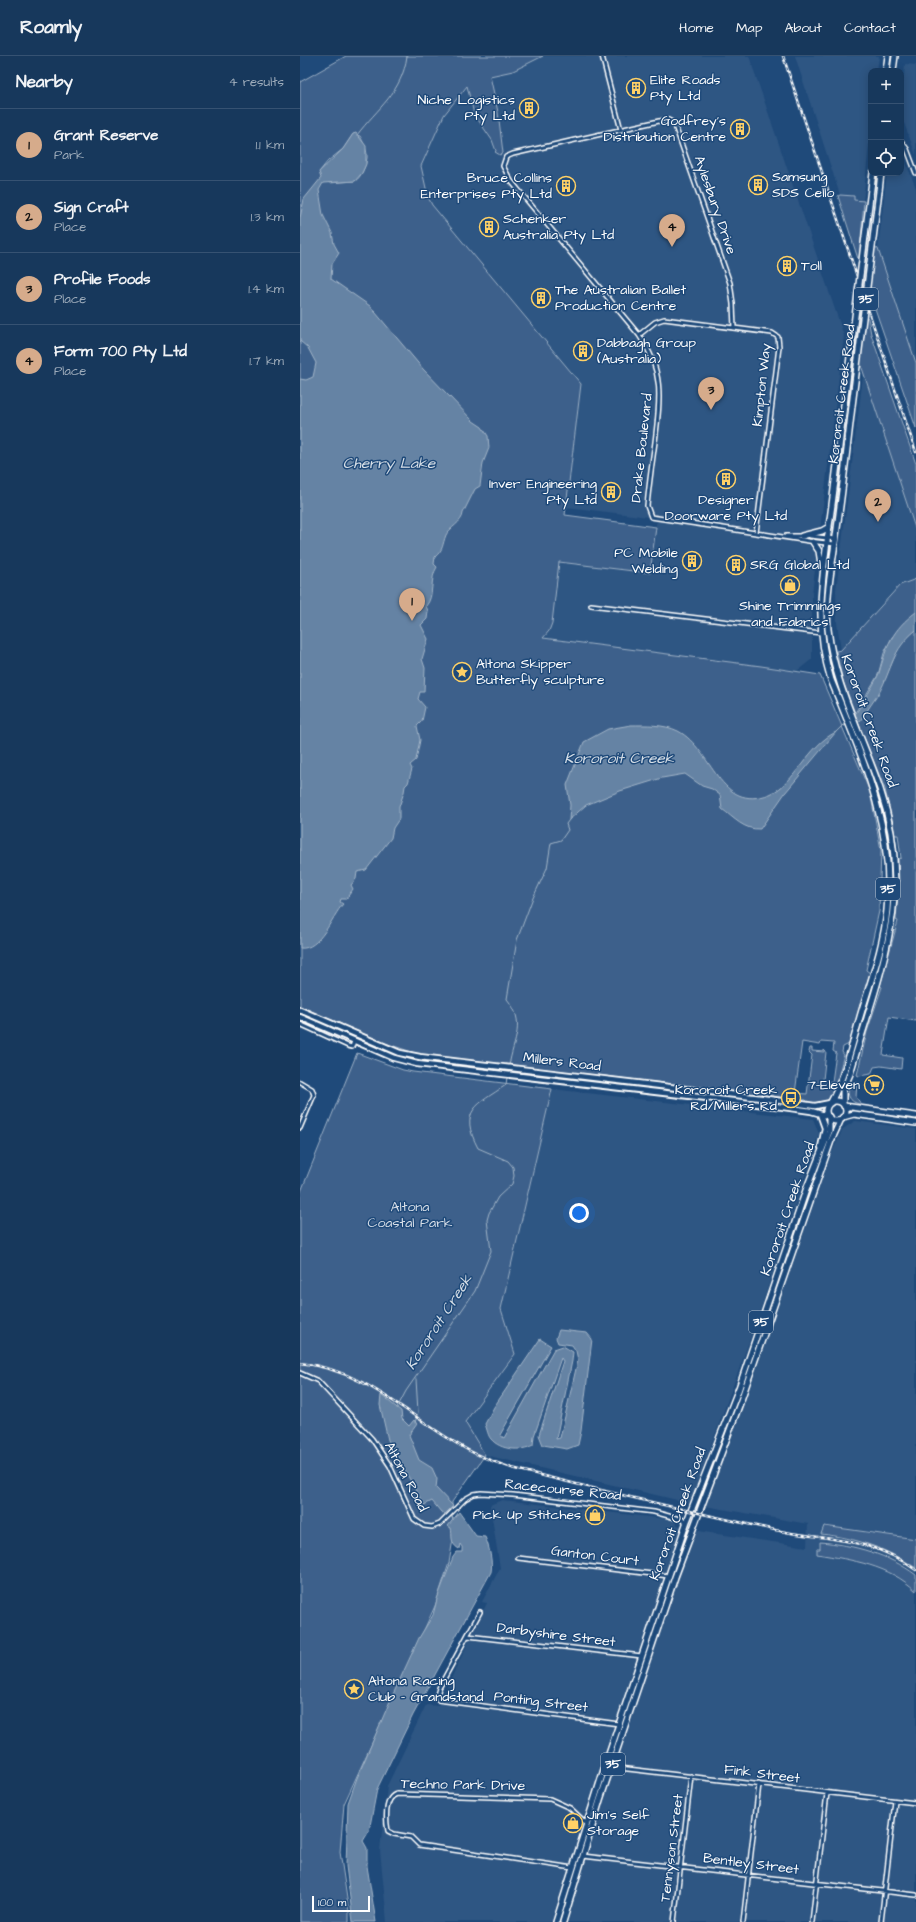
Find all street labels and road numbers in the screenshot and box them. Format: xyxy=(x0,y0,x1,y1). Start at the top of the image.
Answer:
street label: Aylesbury Drive xyxy=(689,153,741,257)
road number: 35 xyxy=(854,288,878,310)
street label: Kororoit Creek Road xyxy=(824,323,860,465)
street label: Kimpton Way xyxy=(748,342,776,428)
street label: Drake Boulevard xyxy=(626,392,658,504)
street label: Kororoit Creek Road xyxy=(836,652,902,790)
road number: 35 xyxy=(876,878,900,900)
street label: Millers Road xyxy=(522,1047,602,1077)
street label: Kororoit Creek Road xyxy=(756,1140,820,1278)
road number: 35 xyxy=(749,1311,773,1333)
street label: Altona Road xyxy=(379,1438,433,1516)
street label: Kororoit Creek Road xyxy=(645,1445,711,1583)
street label: Racecourse Road xyxy=(504,1474,622,1506)
street label: Ganton Court xyxy=(550,1541,640,1571)
street label: Darbyshire Street xyxy=(495,1618,617,1652)
street label: Ponting Street xyxy=(493,1686,589,1718)
road number: 35 xyxy=(601,1753,625,1775)
street label: Fink Street xyxy=(723,1759,801,1789)
street label: Techno Park Drive xyxy=(401,1774,526,1796)
street label: Tennyson Street xyxy=(655,1793,689,1903)
street label: Bentley Street xyxy=(702,1848,800,1880)

